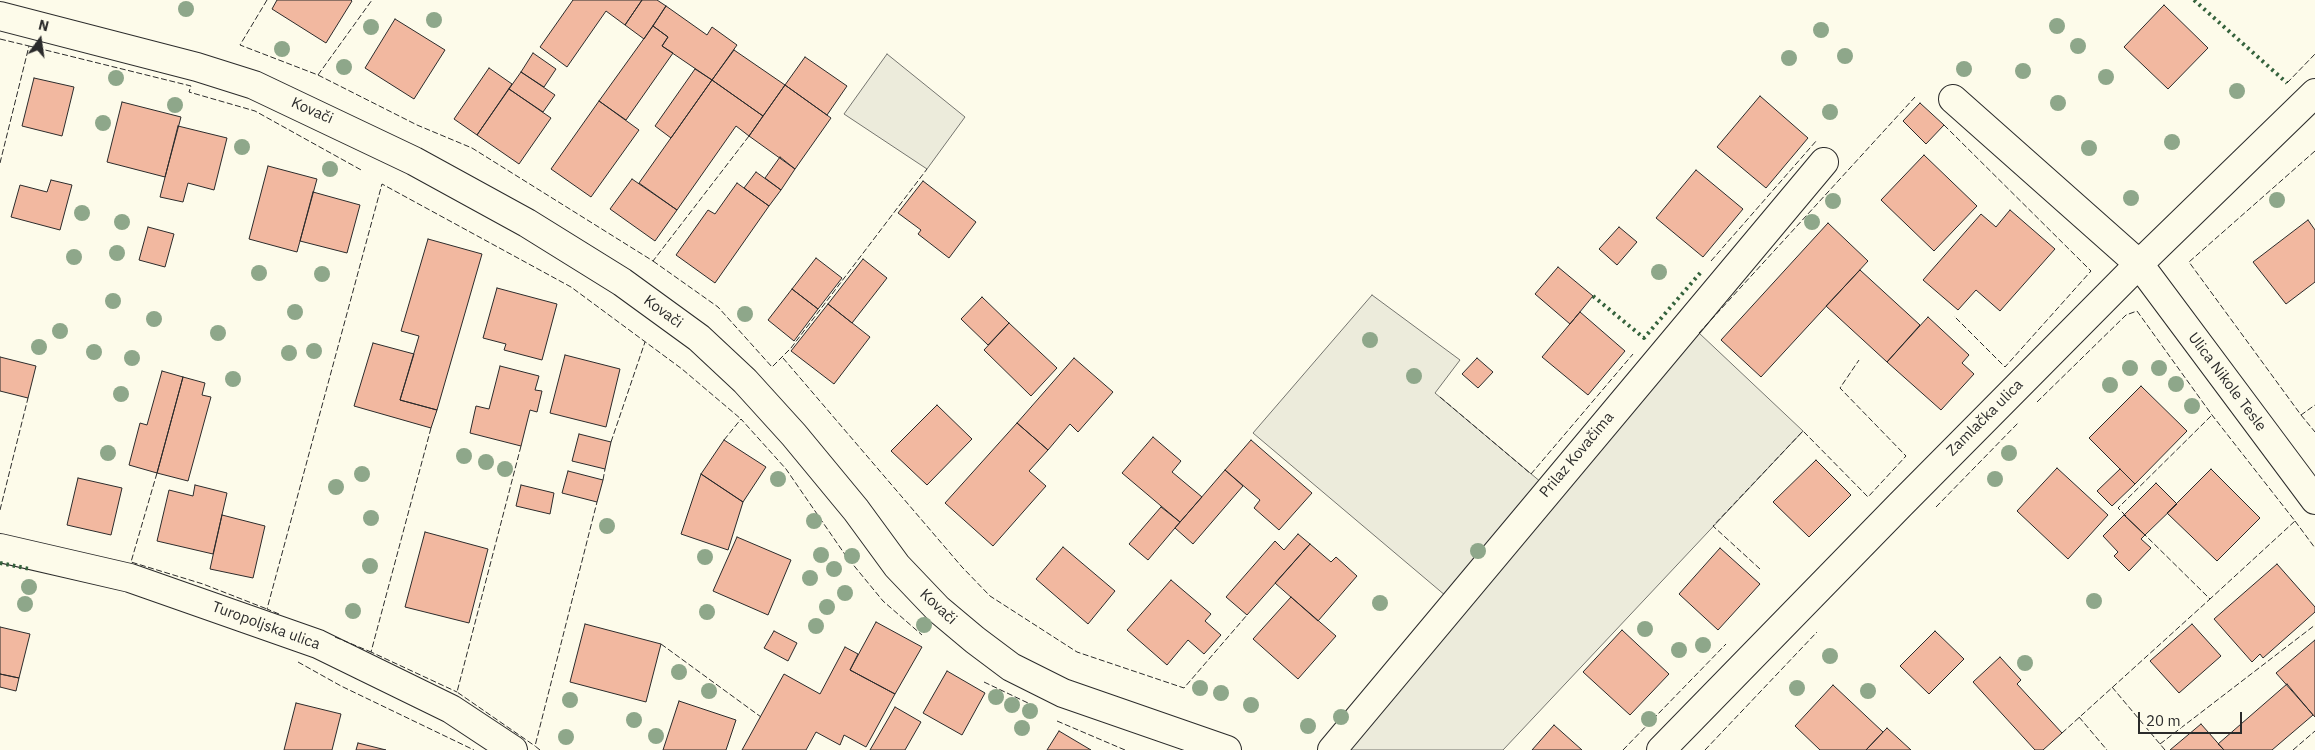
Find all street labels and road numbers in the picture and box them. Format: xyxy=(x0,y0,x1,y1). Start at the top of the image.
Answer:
street label: Kovači xyxy=(288,94,336,128)
street label: Kovači xyxy=(640,292,686,332)
street label: Ulica Nikole Tesle xyxy=(2184,329,2270,435)
street label: Zamlačka ulica xyxy=(1943,376,2027,460)
street label: Prilaz Kovačima xyxy=(1536,409,1618,501)
street label: Kovači xyxy=(916,585,960,629)
street label: Turopoljska ulica xyxy=(210,598,322,654)

